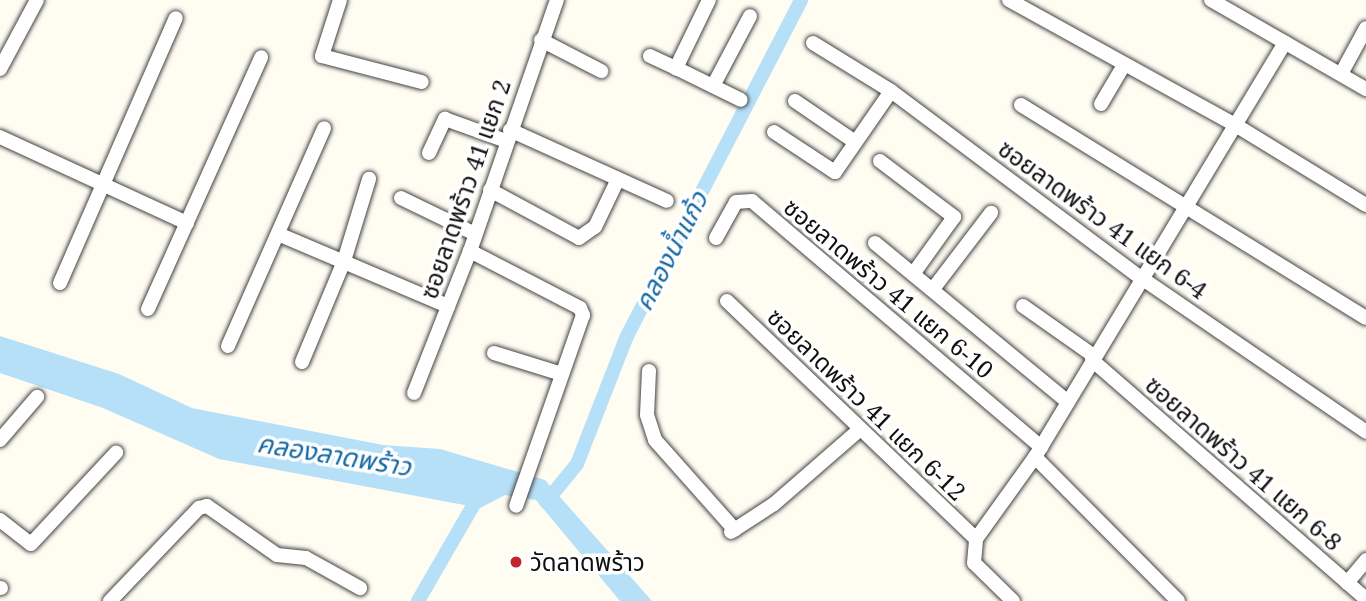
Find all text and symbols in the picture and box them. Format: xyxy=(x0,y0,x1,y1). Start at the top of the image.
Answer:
street label: ซอยลาดพร้าว 41 แยก 2 xyxy=(414,76,516,302)
street label: ซอยลาดพร้าว 41 แยก 6-4 xyxy=(993,134,1213,304)
water label: คลองน้ำแก้ว xyxy=(628,186,714,316)
street label: ซอยลาดพร้าว 41 แยก 6-10 xyxy=(778,192,1000,384)
street label: ซอยลาดพร้าว 41 แยก 6-12 xyxy=(762,302,972,506)
street label: ซอยลาดพร้าว 41 แยก 6-8 xyxy=(1140,370,1348,556)
water label: คลองลาดพร้าว xyxy=(255,427,413,483)
place label: วัดลาดพร้าว xyxy=(530,548,645,576)
marker: วัดลาดพร้าว xyxy=(508,554,524,570)

